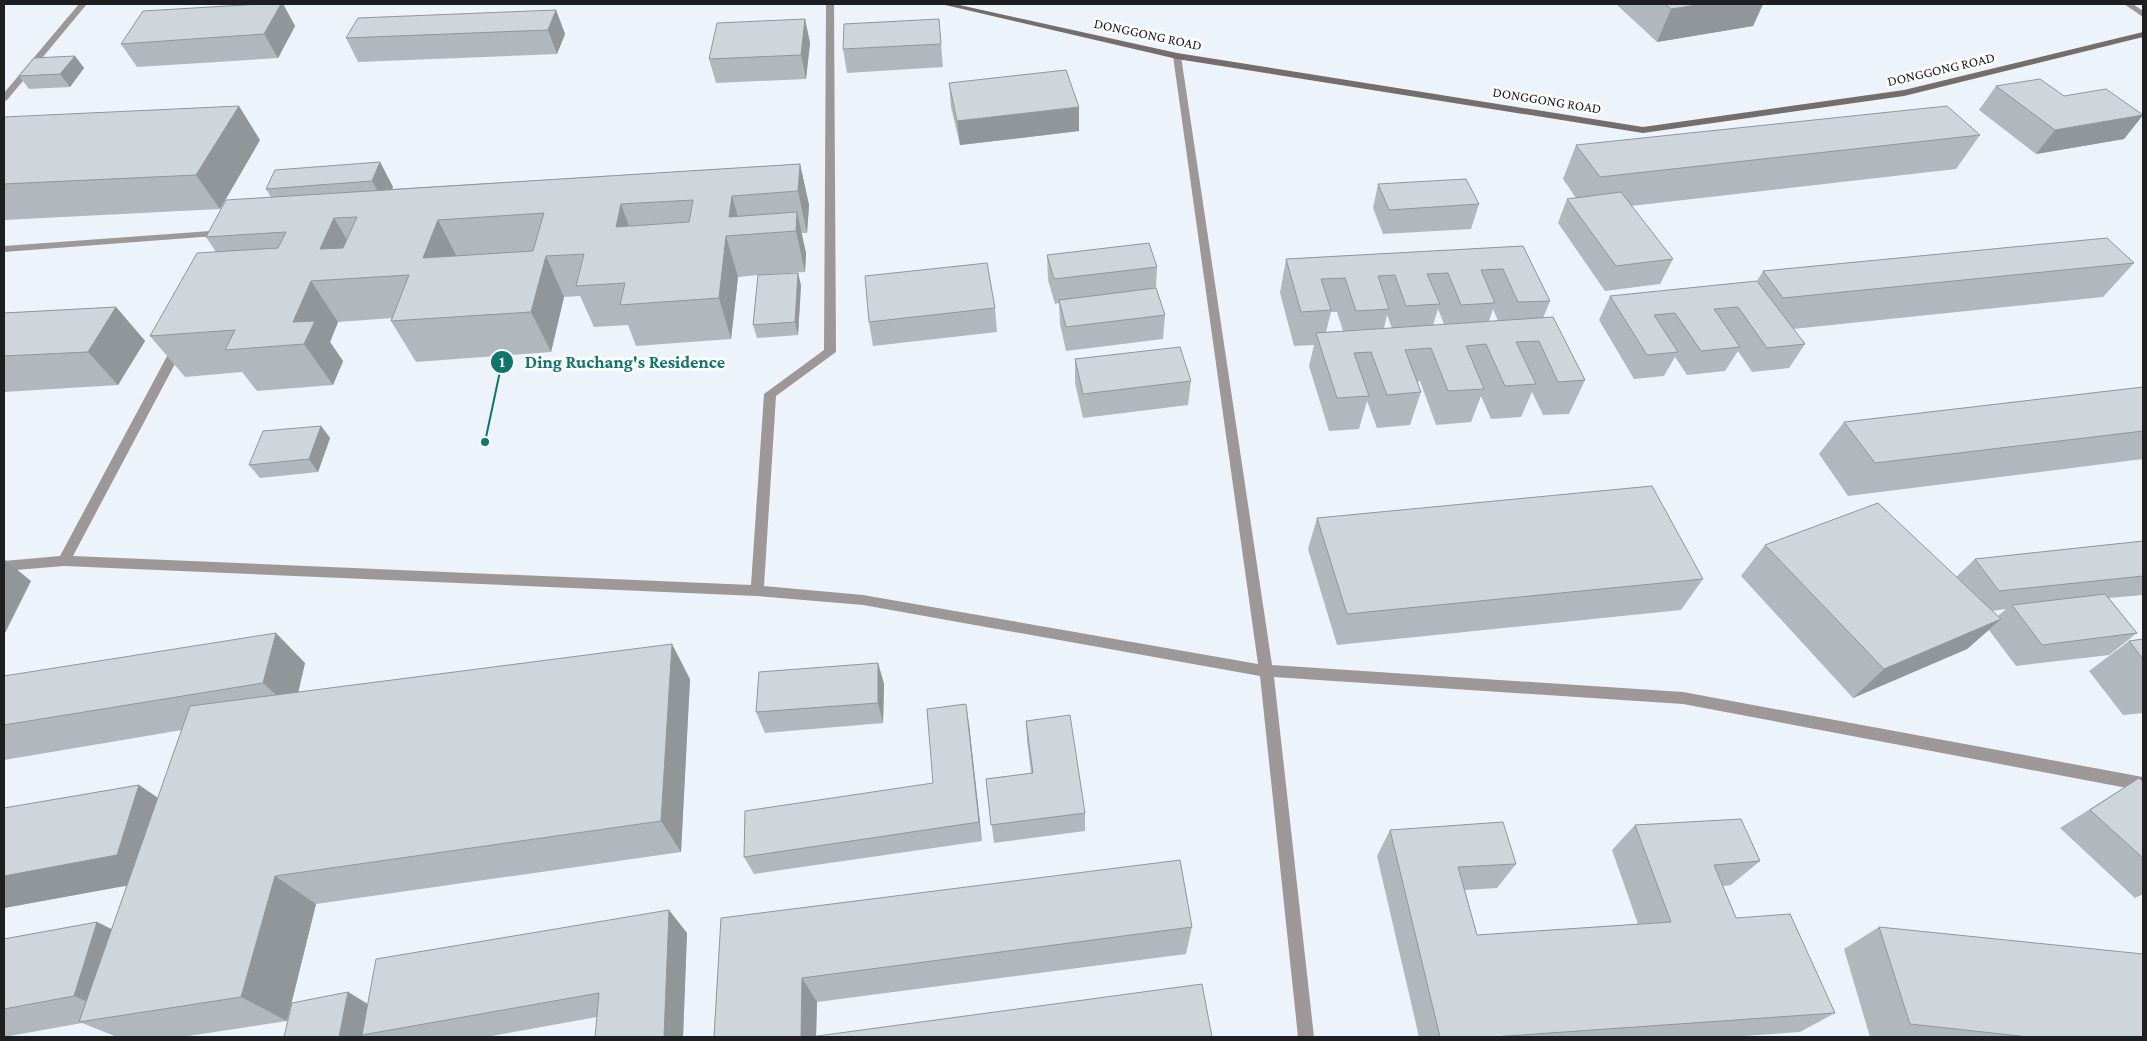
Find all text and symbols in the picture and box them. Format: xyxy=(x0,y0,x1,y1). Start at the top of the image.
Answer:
street label: DONGGONG ROAD xyxy=(1093,15,1203,53)
street label: DONGGONG ROAD xyxy=(1886,49,1996,89)
street label: DONGGONG ROAD xyxy=(1491,84,1603,116)
callout: Ding Ruchang's Residence xyxy=(490,345,735,378)
text: Ding Ruchang's Residence xyxy=(525,352,725,372)
text: 1 xyxy=(499,354,505,370)

